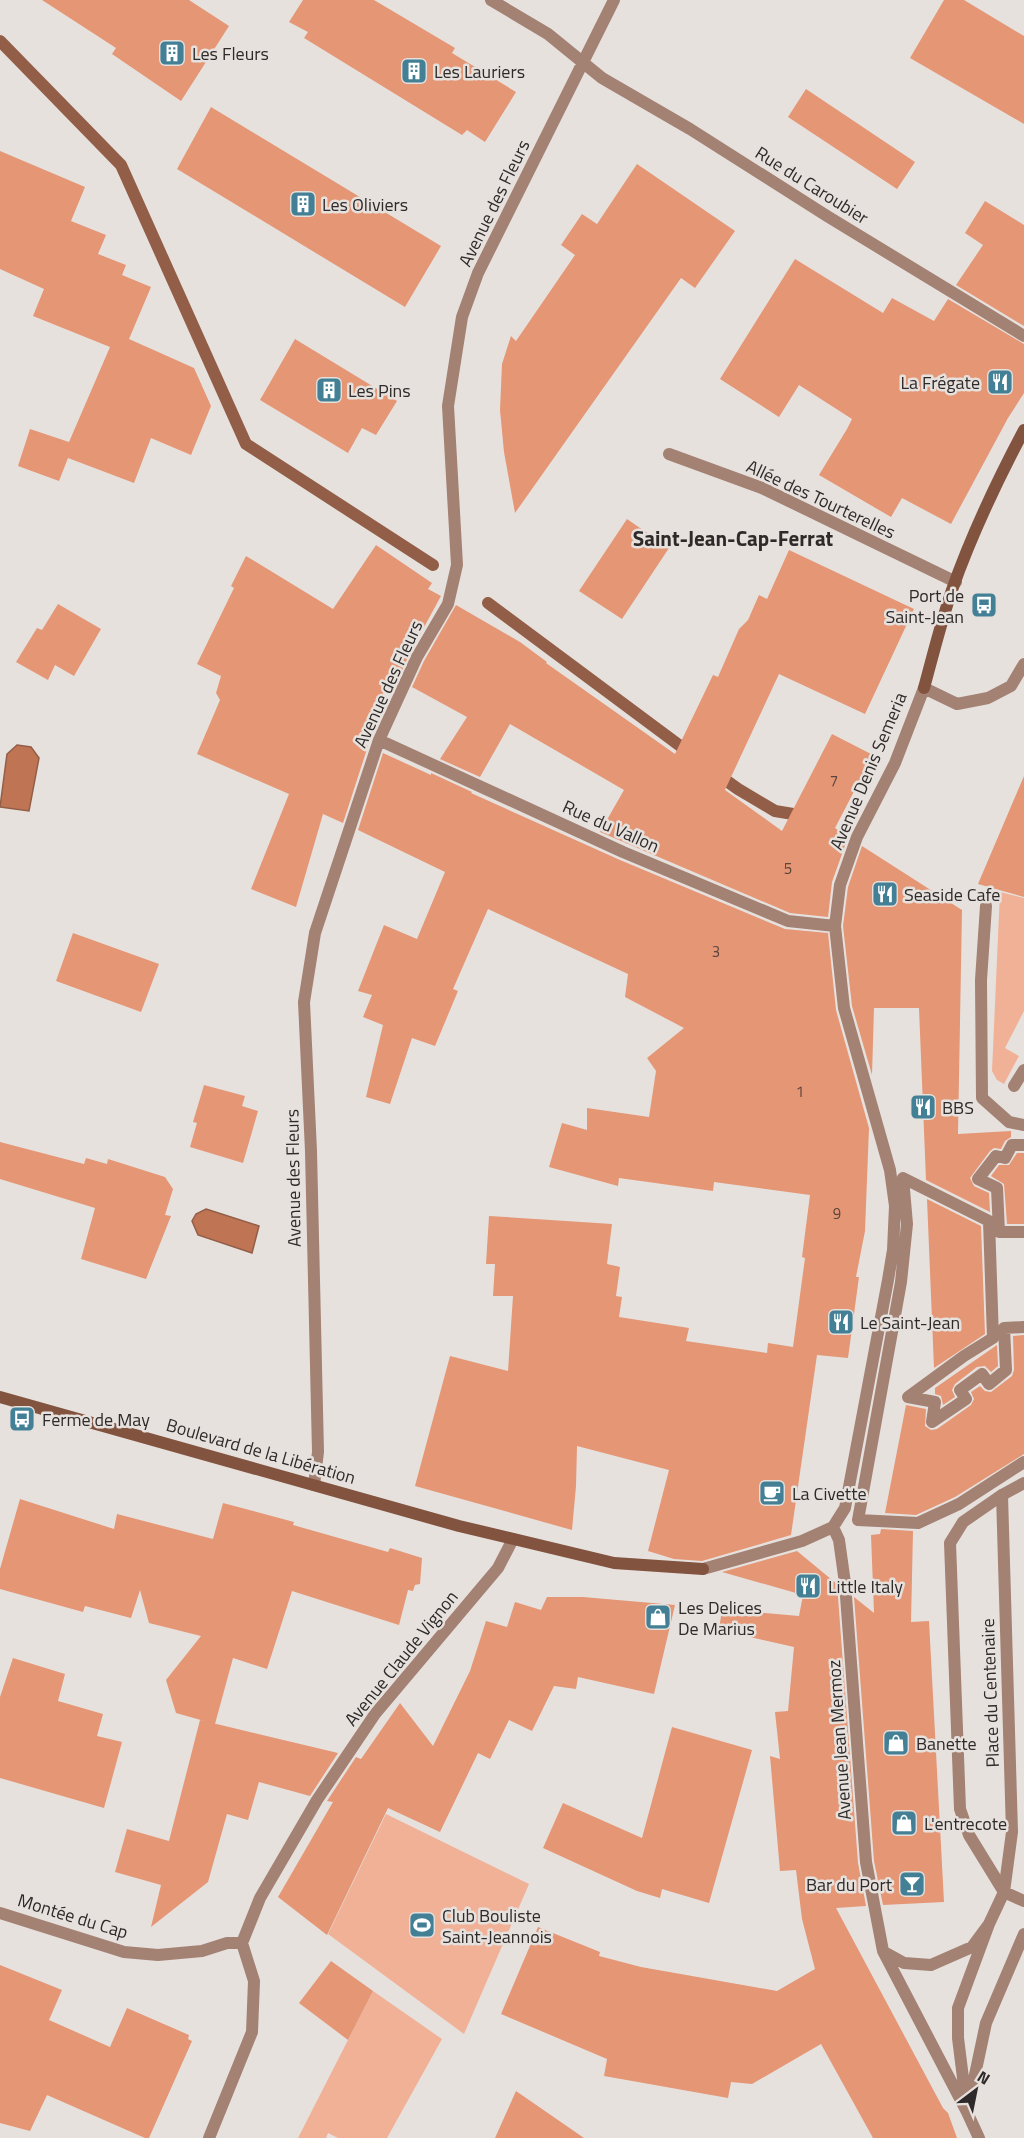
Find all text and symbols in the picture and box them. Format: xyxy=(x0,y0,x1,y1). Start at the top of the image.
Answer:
building icon: Les Fleurs xyxy=(157,38,187,68)
place label: Les Fleurs xyxy=(192,40,269,67)
building icon: Les Lauriers xyxy=(399,56,429,86)
place label: Les Lauriers xyxy=(434,58,525,85)
street label: Avenue des Fleurs xyxy=(452,135,536,271)
street label: Rue du Caroubier xyxy=(750,139,874,231)
building icon: Les Oliviers xyxy=(288,189,318,219)
place label: Les Oliviers xyxy=(322,191,408,218)
restaurant icon: La Frégate xyxy=(985,367,1015,397)
place label: La Frégate xyxy=(900,369,980,396)
building icon: Les Pins xyxy=(314,375,344,405)
place label: Les Pins xyxy=(348,377,411,404)
street label: Allée des Tourterelles xyxy=(742,453,900,545)
district label: Saint-Jean-Cap-Ferrat xyxy=(633,522,834,554)
place label: Port de Saint-Jean xyxy=(886,582,964,630)
bus stop icon: Port de Saint-Jean xyxy=(969,590,999,620)
street label: Avenue des Fleurs xyxy=(347,616,429,752)
street label: Avenue Denis Semeria xyxy=(823,688,913,854)
house number: 7 xyxy=(830,769,838,792)
street label: Rue du Vallon xyxy=(558,793,664,859)
house number: 5 xyxy=(784,857,792,880)
restaurant icon: Seaside Cafe xyxy=(870,879,900,909)
place label: Seaside Cafe xyxy=(904,881,1000,908)
house number: 3 xyxy=(712,940,720,963)
house number: 1 xyxy=(796,1080,804,1103)
restaurant icon: BBS xyxy=(908,1092,938,1122)
place label: BBS xyxy=(942,1094,974,1121)
street label: Avenue des Fleurs xyxy=(278,1109,308,1247)
house number: 9 xyxy=(833,1202,841,1225)
restaurant icon: Le Saint-Jean xyxy=(826,1307,856,1337)
place label: Le Saint-Jean xyxy=(860,1309,960,1336)
bus stop icon: Ferme de May xyxy=(7,1404,37,1434)
place label: Ferme de May xyxy=(42,1406,150,1433)
street label: Boulevard de la Libération xyxy=(163,1411,359,1491)
cafe icon: La Civette xyxy=(757,1478,787,1508)
place label: La Civette xyxy=(792,1480,867,1507)
restaurant icon: Little Italy xyxy=(793,1571,823,1601)
place label: Little Italy xyxy=(828,1573,903,1600)
street label: Avenue Claude Vignon xyxy=(338,1584,464,1732)
place label: Les Delices De Marius xyxy=(678,1594,762,1642)
shop icon: Les Delices De Marius xyxy=(643,1602,673,1632)
street label: Place du Centenaire xyxy=(974,1618,1006,1768)
street label: Avenue Jean Mermoz xyxy=(820,1659,858,1821)
shop icon: Banette xyxy=(881,1728,911,1758)
place label: Banette xyxy=(916,1730,977,1757)
shop icon: L'entrecote xyxy=(889,1808,919,1838)
place label: L'entrecote xyxy=(924,1810,1007,1837)
bar icon: Bar du Port xyxy=(897,1869,927,1899)
place label: Bar du Port xyxy=(806,1871,893,1898)
street label: Montée du Cap xyxy=(15,1886,131,1946)
place label: Club Bouliste Saint-Jeannois xyxy=(442,1902,552,1950)
sports icon: Club Bouliste Saint-Jeannois xyxy=(407,1910,437,1940)
north arrow xyxy=(946,2060,1006,2120)
text: N xyxy=(973,2064,995,2090)

